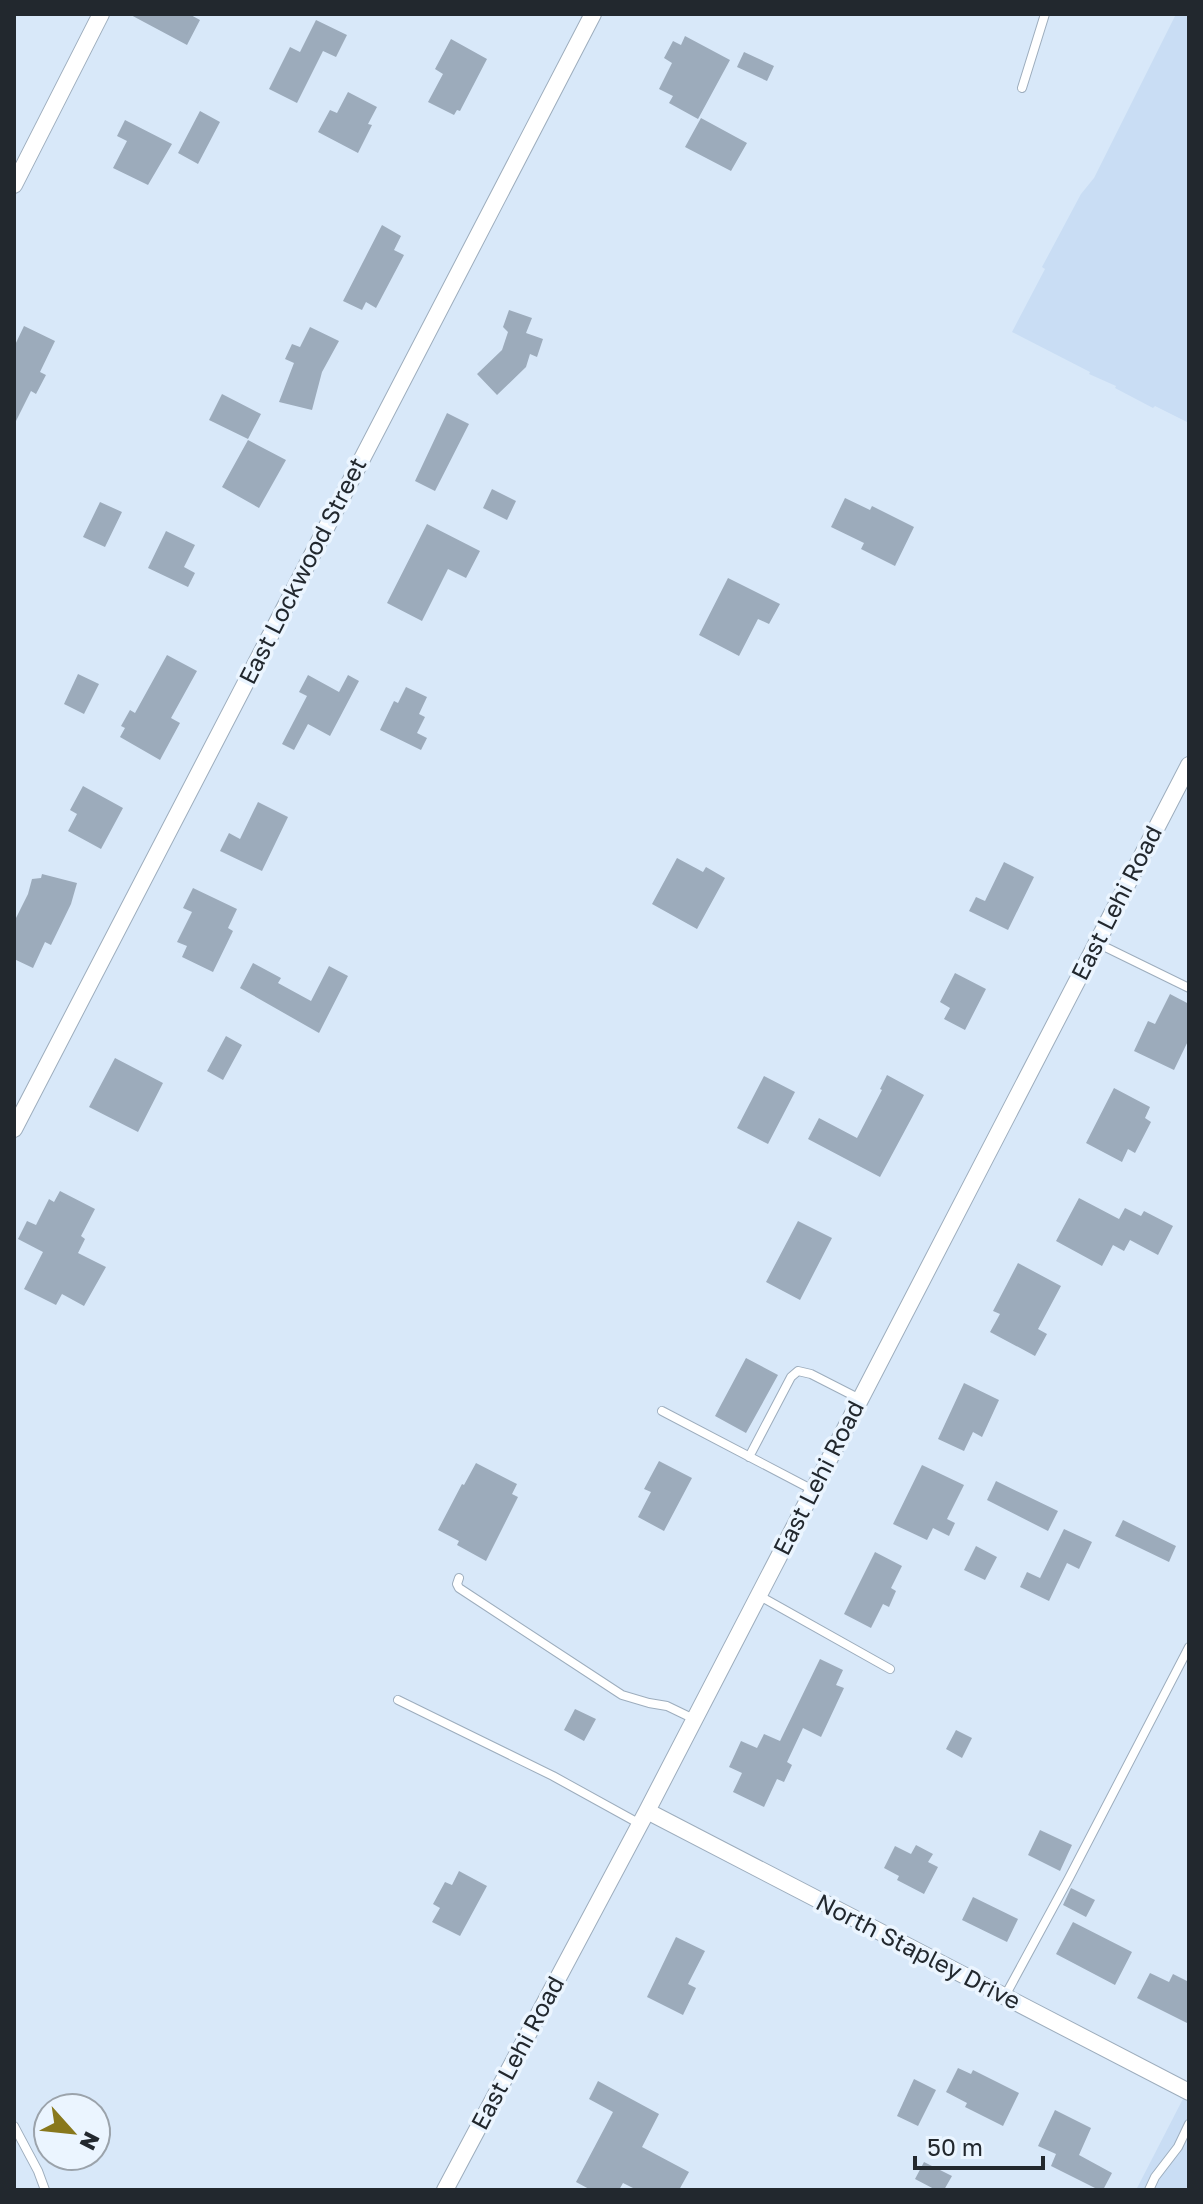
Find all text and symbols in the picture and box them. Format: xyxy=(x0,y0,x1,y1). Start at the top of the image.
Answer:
street label: East Lockwood Street xyxy=(232,452,372,689)
street label: East Lehi Road xyxy=(1064,820,1167,984)
street label: East Lehi Road xyxy=(766,1395,869,1559)
street label: North Stapley Drive xyxy=(812,1887,1026,2015)
street label: East Lehi Road xyxy=(464,1971,569,2134)
north arrow xyxy=(32,2092,112,2172)
scale bar xyxy=(915,2120,1043,2170)
text: N xyxy=(74,2128,106,2155)
text: 50 m xyxy=(927,2132,983,2161)

